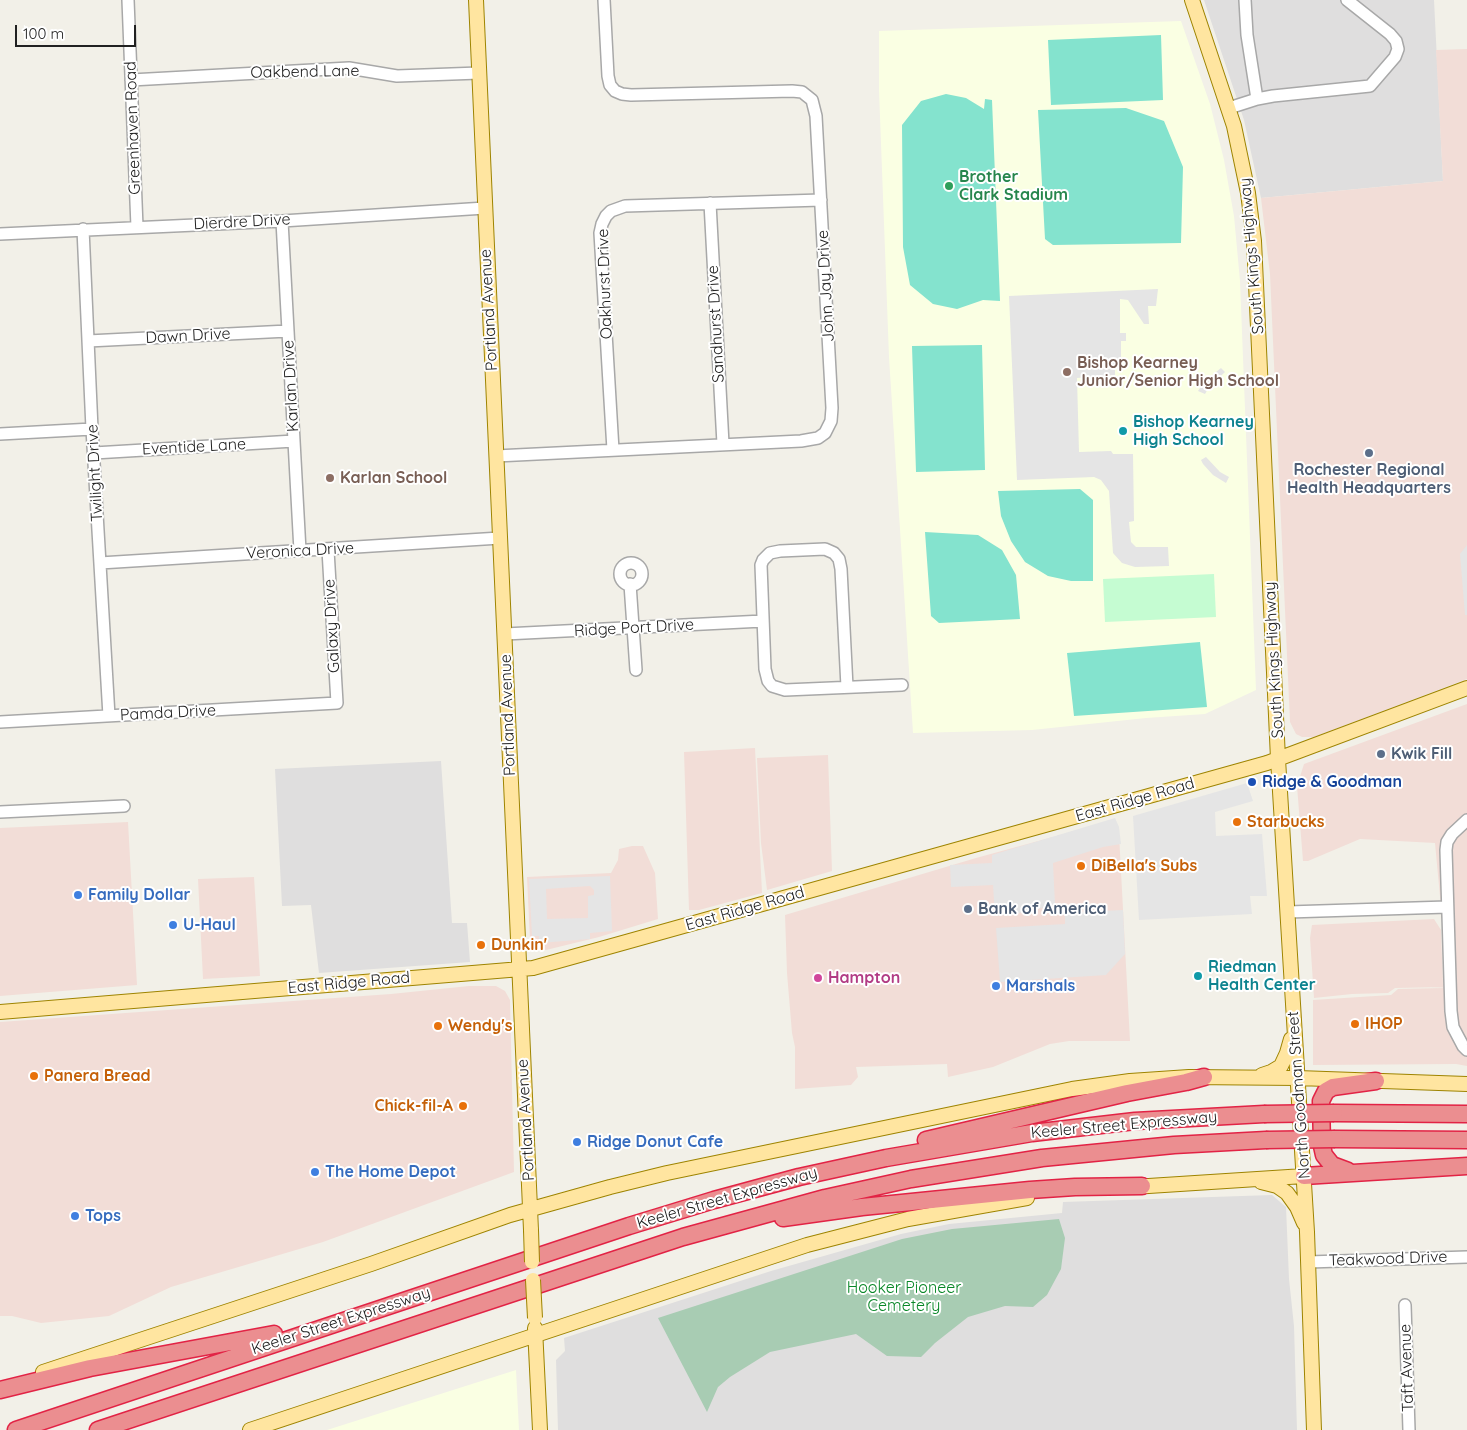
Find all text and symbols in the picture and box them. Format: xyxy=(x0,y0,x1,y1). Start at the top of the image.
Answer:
scale bar xyxy=(18,15,139,47)
text: 100 m xyxy=(23,24,64,43)
street label: Greenhaven Road xyxy=(121,61,145,195)
street label: Oakbend Lane xyxy=(250,61,360,83)
place label: Brother Clark Stadium xyxy=(959,167,1068,205)
street label: South Kings Highway xyxy=(1236,177,1268,335)
marker: Brother Clark Stadium xyxy=(943,180,955,192)
street label: Dierdre Drive xyxy=(193,210,291,234)
street label: Oakhurst Drive xyxy=(593,228,617,340)
street label: John Jay Drive xyxy=(813,229,839,343)
street label: Portland Avenue xyxy=(476,249,502,371)
street label: Sandhurst Drive xyxy=(703,265,729,383)
street label: Dawn Drive xyxy=(145,324,231,348)
street label: Karlan Drive xyxy=(279,339,303,433)
place label: Bishop Kearney Junior/Senior High School xyxy=(1077,353,1279,391)
marker: Bishop Kearney Junior/Senior High School xyxy=(1061,366,1073,378)
place label: Bishop Kearney High School xyxy=(1133,412,1254,450)
street label: Twilight Drive xyxy=(83,424,107,522)
marker: Bishop Kearney High School xyxy=(1117,425,1129,437)
street label: Eventide Lane xyxy=(142,435,246,459)
marker: Rochester Regional Health Headquarters xyxy=(1363,447,1375,459)
place label: Rochester Regional Health Headquarters xyxy=(1287,460,1451,498)
place label: Karlan School xyxy=(340,468,447,488)
marker: Karlan School xyxy=(324,472,336,484)
street label: Veronica Drive xyxy=(245,539,355,563)
street label: Galaxy Drive xyxy=(320,578,344,674)
street label: South Kings Highway xyxy=(1260,581,1288,739)
street label: Ridge Port Drive xyxy=(573,615,695,641)
street label: Portland Avenue xyxy=(496,654,520,776)
street label: Pamda Drive xyxy=(120,701,216,725)
place label: Kwik Fill xyxy=(1391,744,1452,764)
marker: Kwik Fill xyxy=(1375,748,1387,760)
place label: Ridge & Goodman xyxy=(1262,772,1402,792)
street label: East Ridge Road xyxy=(1073,774,1197,826)
marker: Ridge & Goodman xyxy=(1246,776,1258,788)
place label: Starbucks xyxy=(1247,812,1325,832)
marker: Starbucks xyxy=(1231,816,1243,828)
place label: DiBella's Subs xyxy=(1091,856,1197,876)
marker: DiBella's Subs xyxy=(1075,860,1087,872)
street label: East Ridge Road xyxy=(683,883,807,935)
place label: Family Dollar xyxy=(88,885,190,905)
marker: Family Dollar xyxy=(72,889,84,901)
place label: Bank of America xyxy=(978,899,1107,919)
marker: Bank of America xyxy=(962,903,974,915)
place label: U-Haul xyxy=(183,915,236,935)
marker: U-Haul xyxy=(167,919,179,931)
place label: Dunkin' xyxy=(491,935,547,955)
marker: Dunkin' xyxy=(475,939,487,951)
place label: Riedman Health Center xyxy=(1208,957,1316,995)
street label: East Ridge Road xyxy=(287,968,411,998)
place label: Hampton xyxy=(828,968,900,988)
marker: Riedman Health Center xyxy=(1192,970,1204,982)
marker: Hampton xyxy=(812,972,824,984)
place label: Marshals xyxy=(1006,976,1075,996)
marker: Marshals xyxy=(990,980,1002,992)
street label: North Goodman Street xyxy=(1284,1010,1314,1180)
place label: IHOP xyxy=(1365,1014,1403,1034)
place label: Wendy's xyxy=(448,1016,512,1036)
marker: IHOP xyxy=(1349,1018,1361,1030)
marker: Wendy's xyxy=(432,1020,444,1032)
street label: Portland Avenue xyxy=(513,1059,539,1181)
place label: Panera Bread xyxy=(44,1066,151,1086)
marker: Panera Bread xyxy=(28,1070,40,1082)
place label: Chick-fil-A xyxy=(374,1096,453,1116)
marker: Chick-fil-A xyxy=(457,1100,469,1112)
street label: Keeler Street Expressway xyxy=(1030,1107,1218,1143)
place label: Ridge Donut Cafe xyxy=(587,1132,723,1152)
marker: Ridge Donut Cafe xyxy=(571,1136,583,1148)
place label: The Home Depot xyxy=(325,1162,456,1182)
street label: Keeler Street Expressway xyxy=(634,1163,820,1233)
marker: The Home Depot xyxy=(309,1166,321,1178)
place label: Tops xyxy=(85,1206,121,1226)
marker: Tops xyxy=(69,1210,81,1222)
street label: Teakwood Drive xyxy=(1328,1247,1448,1271)
park label: Hooker Pioneer Cemetery xyxy=(847,1278,961,1316)
street label: Keeler Street Expressway xyxy=(249,1283,433,1359)
street label: Taft Avenue xyxy=(1396,1324,1418,1412)

